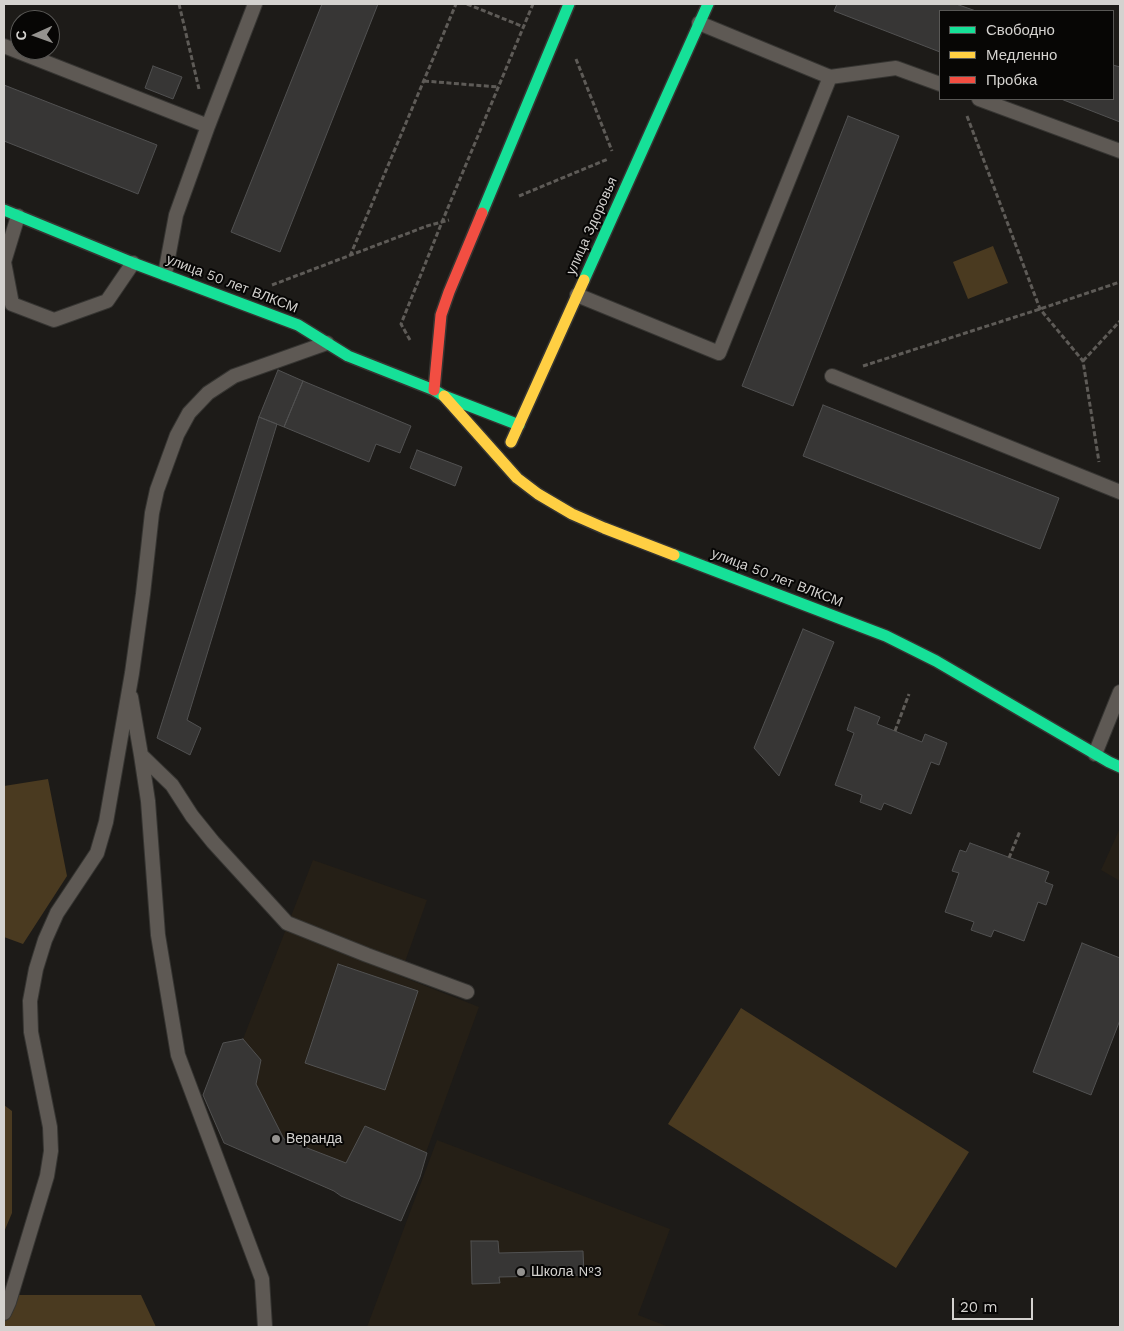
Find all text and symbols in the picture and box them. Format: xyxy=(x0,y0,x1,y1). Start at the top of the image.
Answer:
north arrow xyxy=(10,10,60,60)
legend xyxy=(939,10,1114,100)
text: Свободно xyxy=(986,21,1055,39)
text: С xyxy=(13,30,29,41)
text: Медленно xyxy=(986,46,1057,64)
text: Пробка xyxy=(986,71,1037,89)
street label: улица Здоровья xyxy=(563,174,621,278)
street label: улица 50 лет ВЛКСМ xyxy=(164,251,300,317)
street label: улица 50 лет ВЛКСМ xyxy=(709,545,845,611)
place label: Веранда xyxy=(286,1131,342,1147)
marker: Веранда xyxy=(270,1133,282,1145)
place label: Школа №3 xyxy=(531,1264,602,1280)
marker: Школа №3 xyxy=(515,1266,527,1278)
scale bar xyxy=(954,1288,1035,1320)
text: 20 m xyxy=(960,1298,998,1316)

